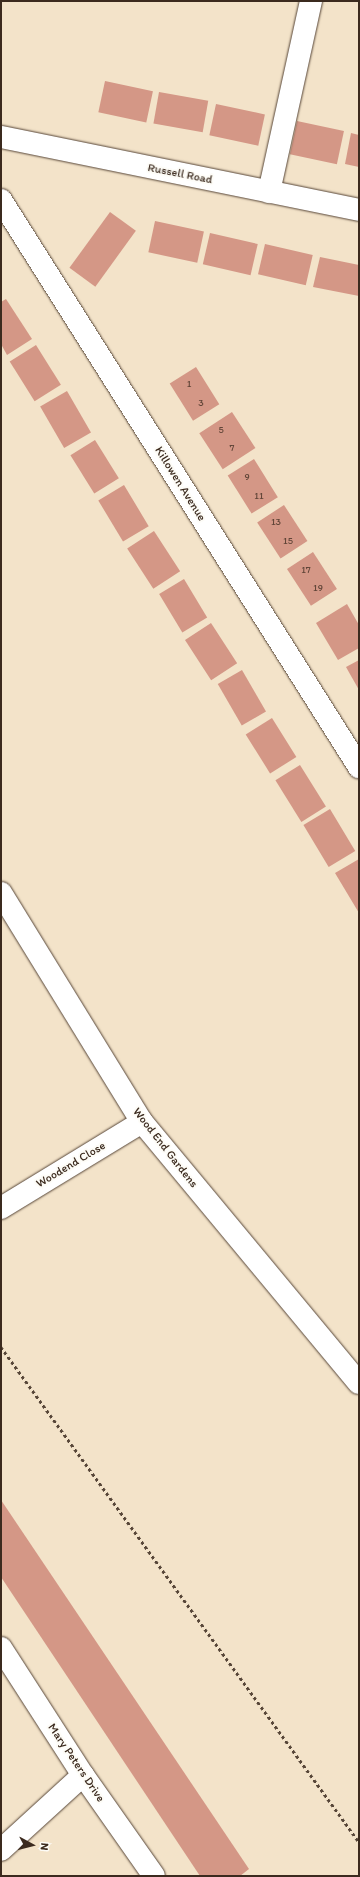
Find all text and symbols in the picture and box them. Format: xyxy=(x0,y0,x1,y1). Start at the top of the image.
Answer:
street label: Russell Road xyxy=(146,161,214,187)
house number: 1 xyxy=(187,378,191,390)
house number: 3 xyxy=(198,397,204,409)
house number: 5 xyxy=(218,424,224,436)
house number: 7 xyxy=(230,442,234,454)
street label: Killowen Avenue xyxy=(151,444,209,524)
house number: 9 xyxy=(244,471,250,483)
house number: 11 xyxy=(254,490,264,502)
house number: 13 xyxy=(271,516,281,528)
house number: 15 xyxy=(283,535,293,547)
house number: 17 xyxy=(301,564,311,576)
house number: 19 xyxy=(313,582,323,594)
street label: Wood End Gardens xyxy=(129,1105,201,1191)
street label: Woodend Close xyxy=(34,1139,108,1191)
street label: Mary Peters Drive xyxy=(45,1721,107,1805)
north arrow xyxy=(12,1825,52,1865)
text: N xyxy=(38,1842,51,1851)

